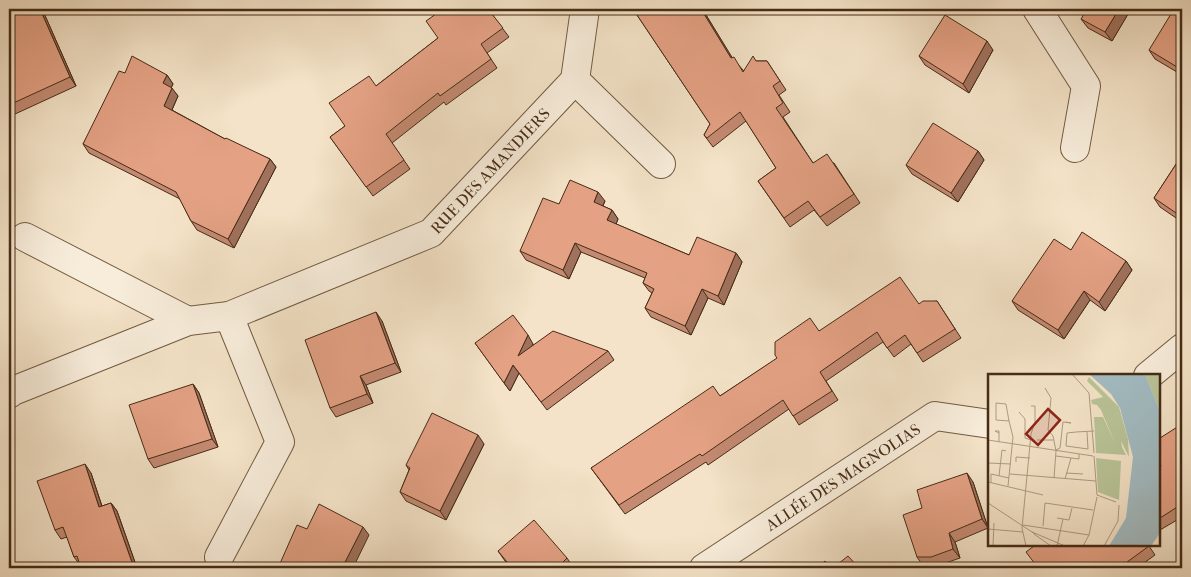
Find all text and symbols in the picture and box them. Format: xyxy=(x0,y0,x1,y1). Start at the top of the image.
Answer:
street label: RUE DES AMANDIERS xyxy=(426,104,553,237)
inset map xyxy=(988,374,1161,547)
street label: ALLÉE DES MAGNOLIAS xyxy=(761,419,923,535)

